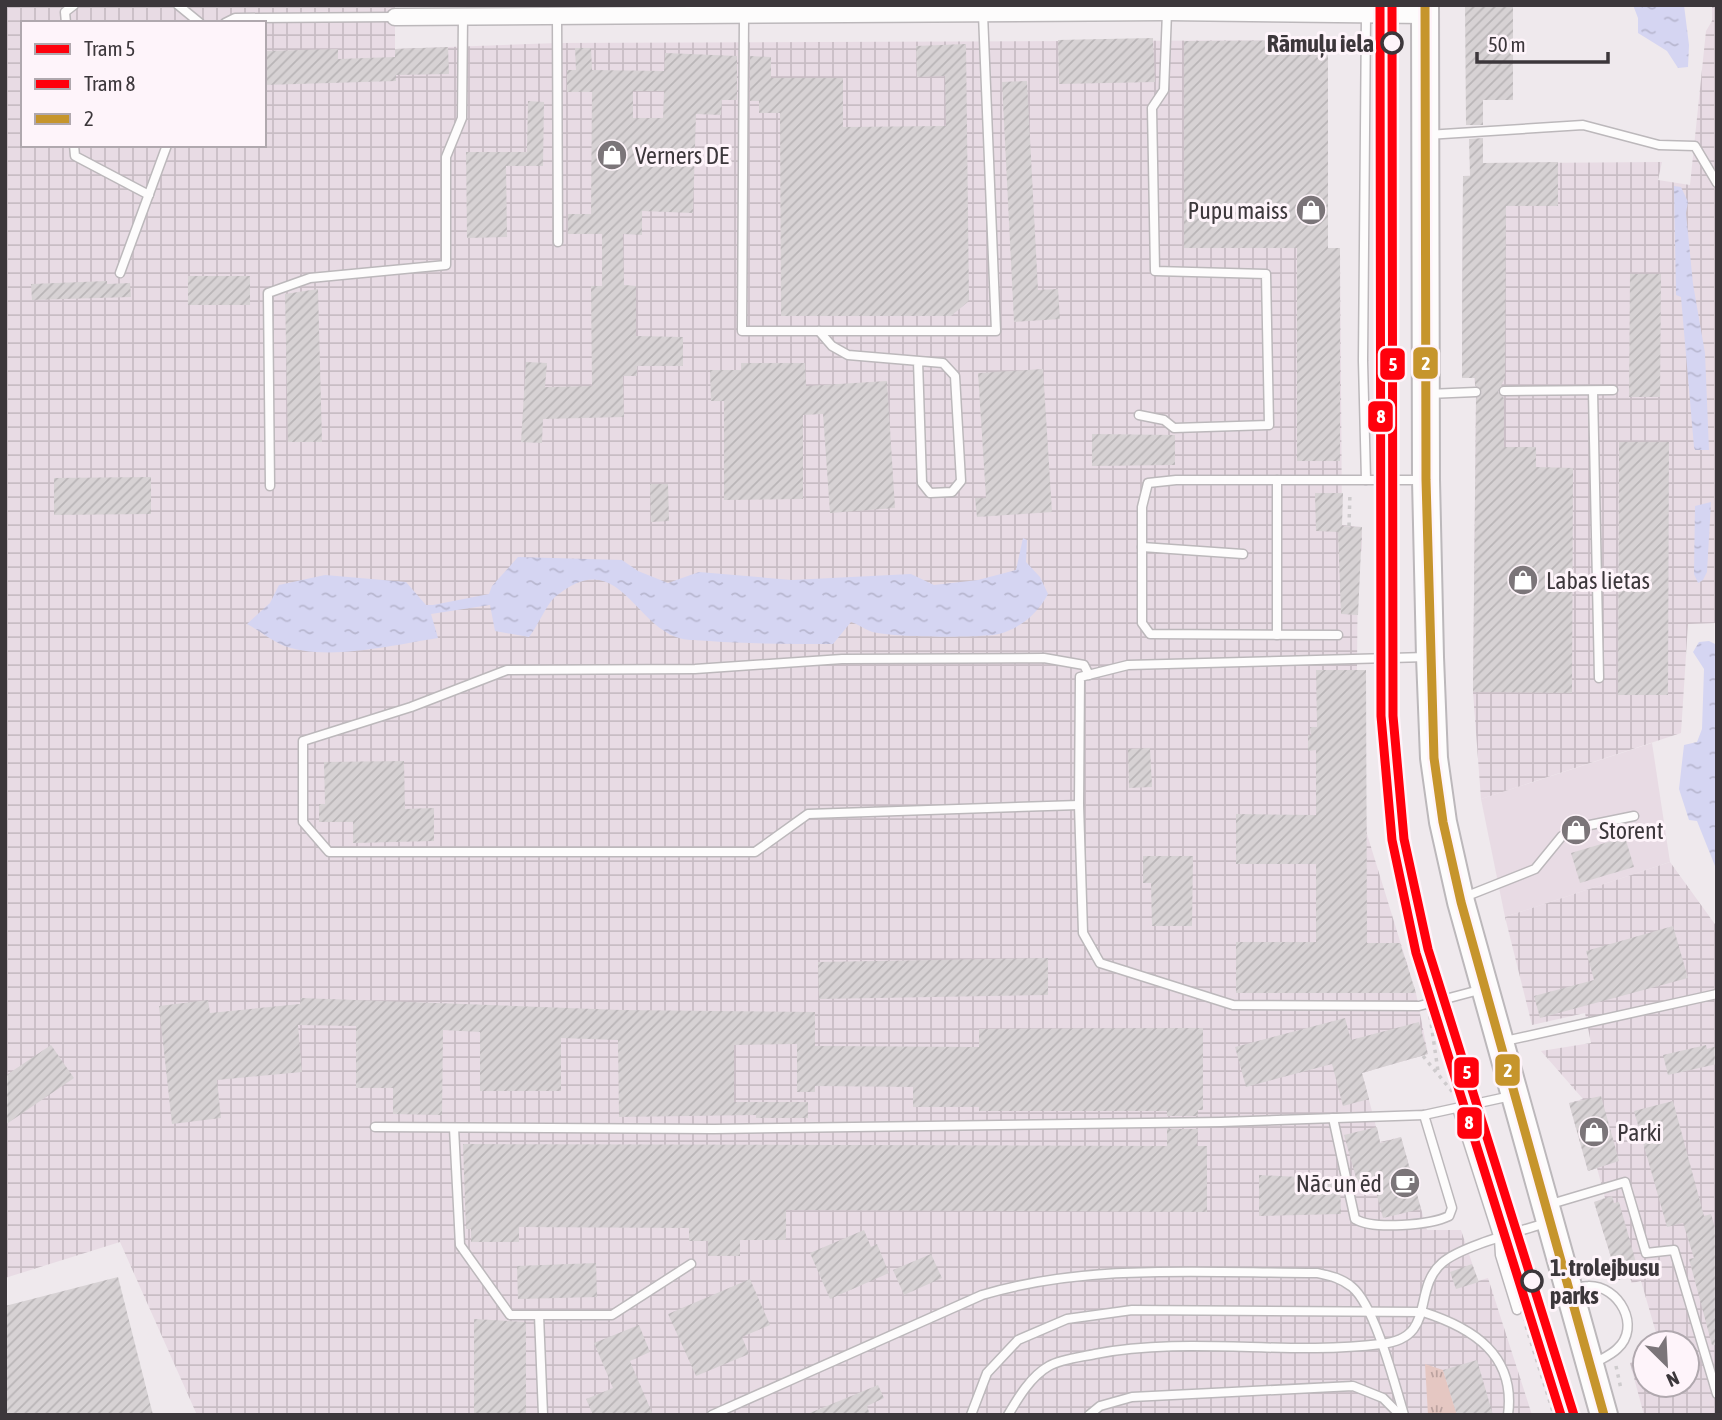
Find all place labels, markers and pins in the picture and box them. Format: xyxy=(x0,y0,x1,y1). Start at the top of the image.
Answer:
place label: Rāmuļu iela xyxy=(1267,30,1374,58)
marker: Rāmuļu iela xyxy=(1381,32,1403,54)
shop icon: Verners DE xyxy=(595,138,629,172)
place label: Verners DE xyxy=(635,142,729,169)
shop icon: Pupu maiss xyxy=(1294,193,1328,227)
place label: Pupu maiss xyxy=(1187,197,1288,224)
shop icon: Labas lietas xyxy=(1506,563,1540,597)
place label: Labas lietas xyxy=(1546,567,1650,594)
shop icon: Storent xyxy=(1559,813,1593,847)
place label: Storent xyxy=(1599,817,1664,844)
shop icon: Parki xyxy=(1577,1115,1611,1149)
place label: Parki xyxy=(1617,1119,1662,1146)
cafe icon: Nāc un ēd xyxy=(1388,1166,1422,1200)
place label: Nāc un ēd xyxy=(1296,1170,1382,1197)
place label: 1. trolejbusu parks xyxy=(1550,1254,1660,1309)
marker: 1. trolejbusu parks xyxy=(1521,1270,1543,1292)

